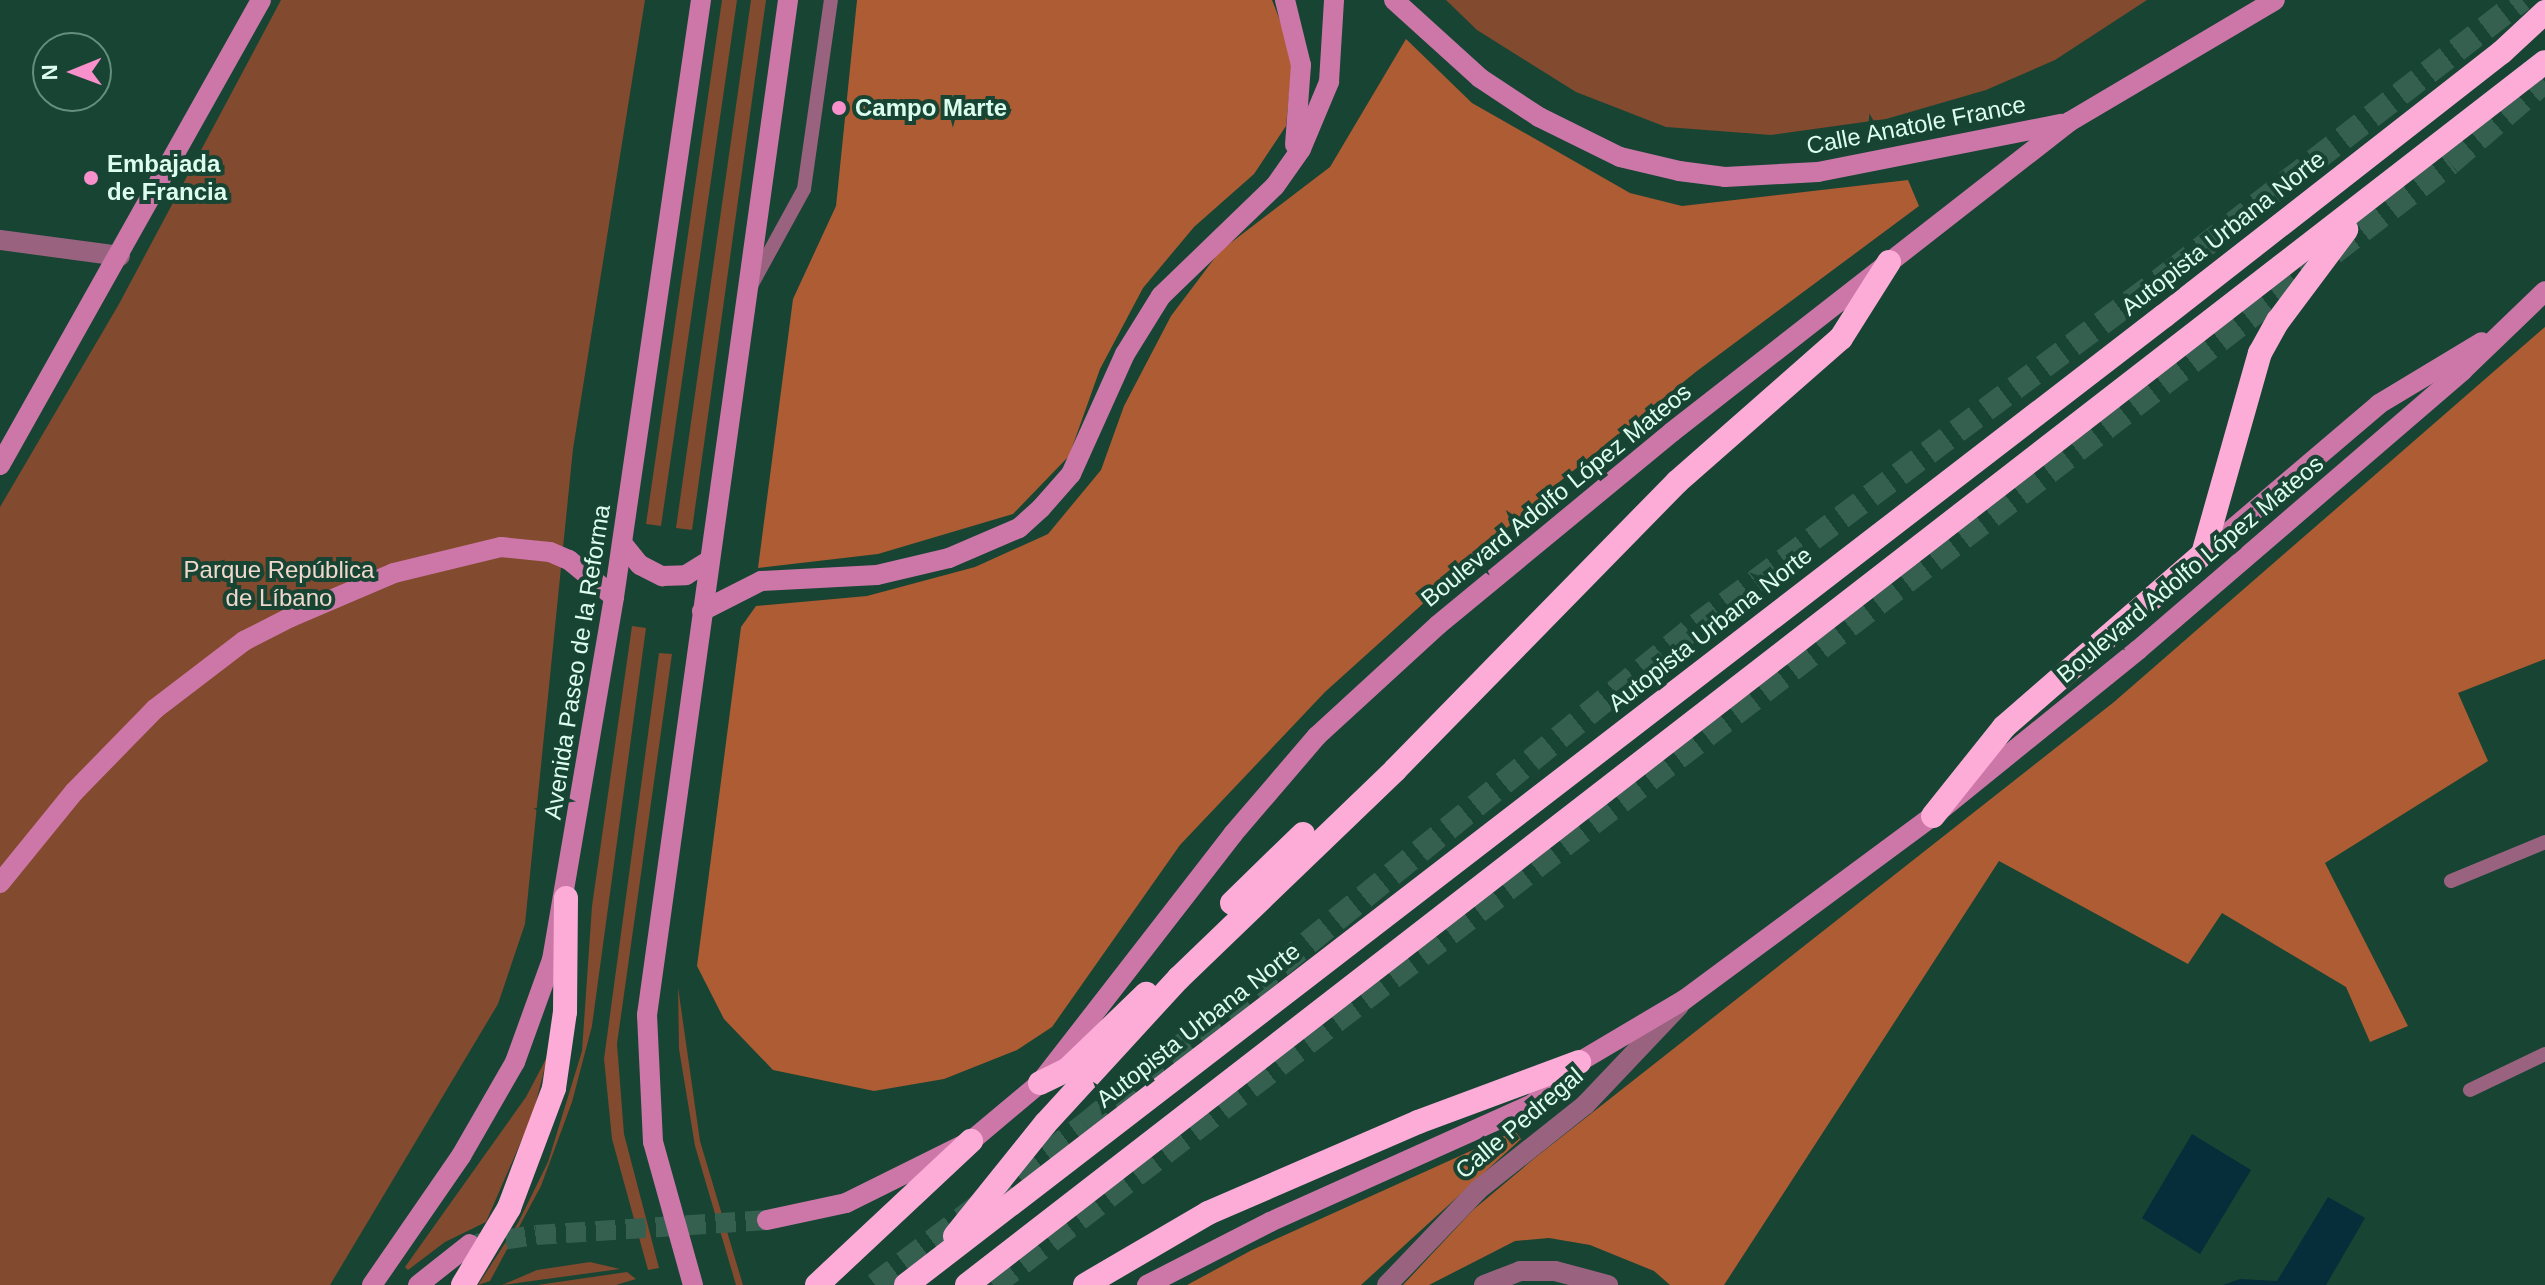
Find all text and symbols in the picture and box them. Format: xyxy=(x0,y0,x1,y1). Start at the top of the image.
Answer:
north arrow xyxy=(32,32,112,112)
text: N xyxy=(37,64,62,81)
street label: Calle Anatole France xyxy=(1803,89,2029,161)
place label: Campo Marte xyxy=(855,94,1007,122)
marker: Campo Marte xyxy=(830,99,848,117)
street label: Autopista Urbana Norte xyxy=(2115,144,2331,322)
place label: Embajada de Francia xyxy=(107,150,227,206)
marker: Embajada de Francia xyxy=(82,169,100,187)
street label: Boulevard Adolfo López Mateos xyxy=(1415,377,1697,613)
street label: Boulevard Adolfo López Mateos xyxy=(2050,449,2330,689)
street label: Avenida Paseo de la Reforma xyxy=(538,502,616,822)
street label: Autopista Urbana Norte xyxy=(1602,540,1818,718)
park label: Parque República de Líbano xyxy=(184,556,374,612)
street label: Autopista Urbana Norte xyxy=(1090,936,1306,1114)
street label: Calle Pedregal xyxy=(1449,1061,1589,1185)

